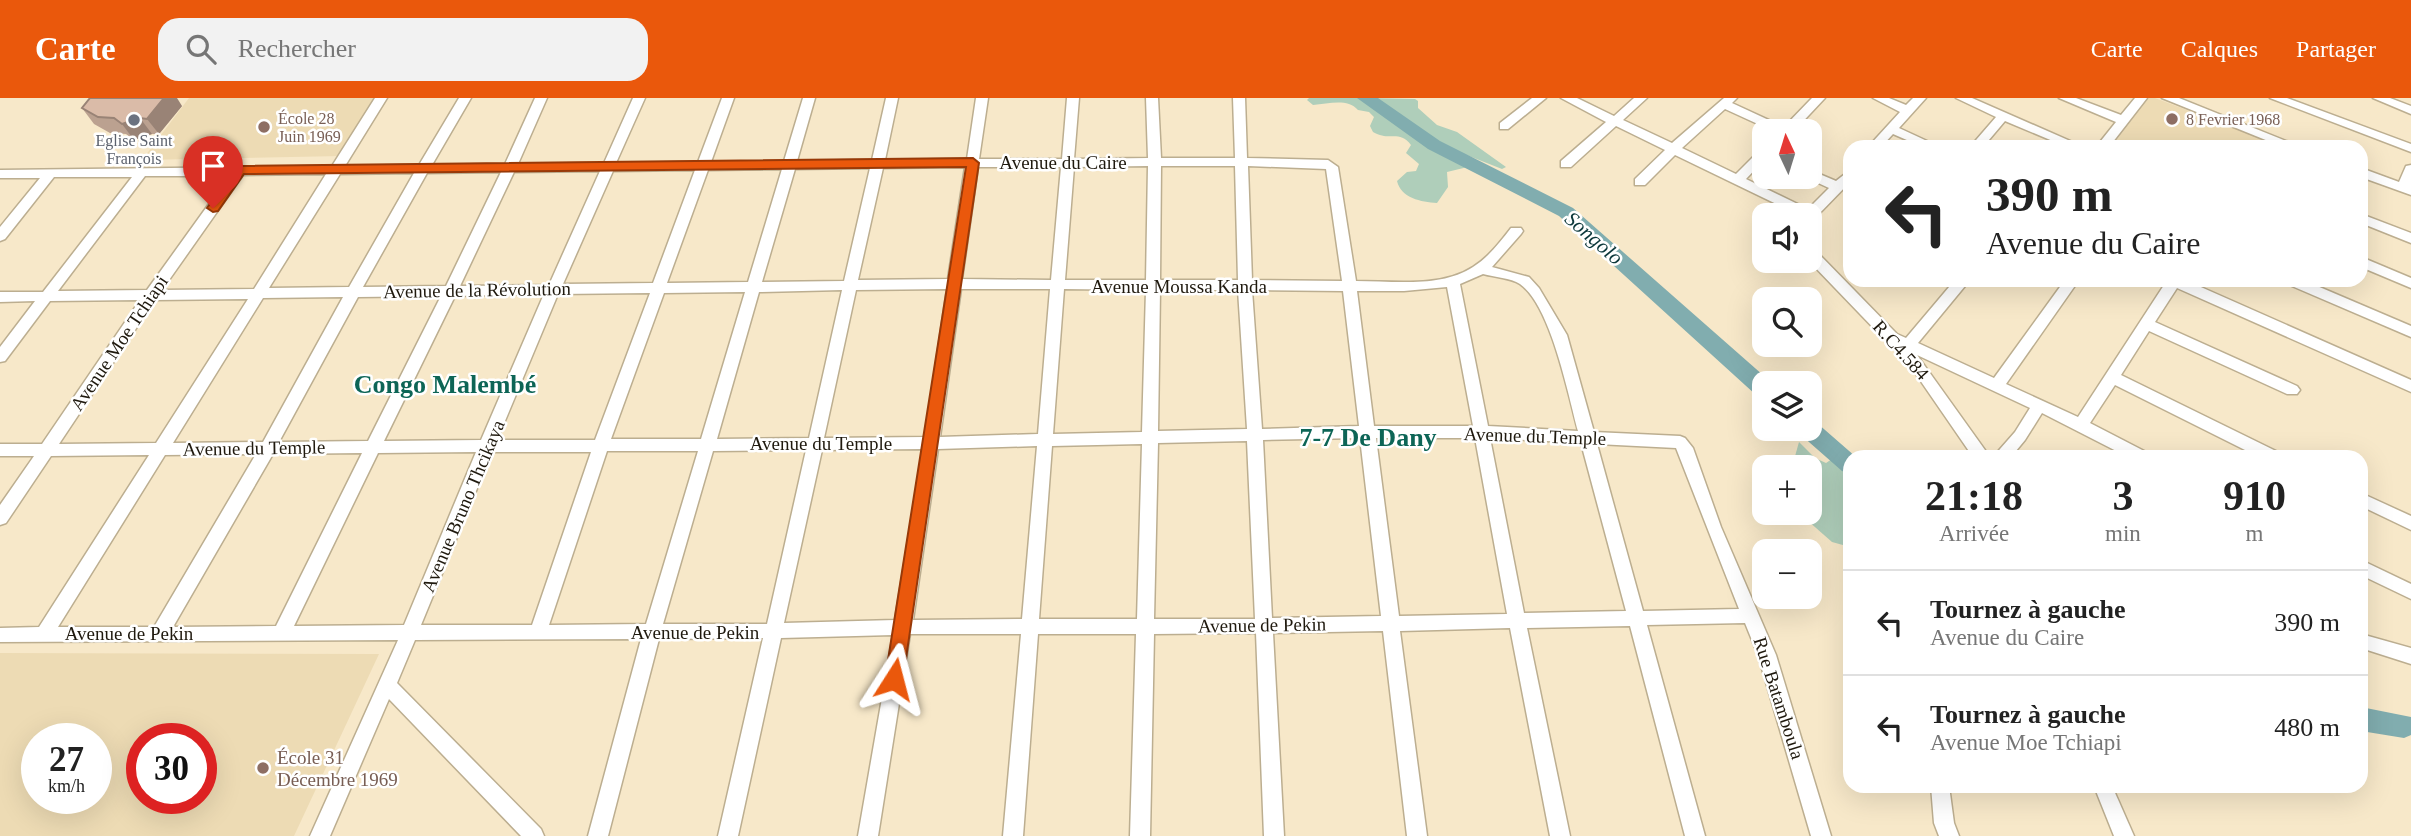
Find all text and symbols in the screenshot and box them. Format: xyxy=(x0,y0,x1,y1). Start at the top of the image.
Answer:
search box xyxy=(158,18,648,81)
icon: search xyxy=(182,30,220,68)
text: Carte xyxy=(35,31,116,67)
text: Rechercher xyxy=(238,34,356,63)
text: Carte xyxy=(2091,36,2143,62)
text: Calques xyxy=(2181,36,2258,62)
text: Partager xyxy=(2296,36,2376,62)
place label: École 28 Juin 1969 xyxy=(278,109,341,145)
marker: 8 Fevrier 1968 xyxy=(2164,111,2180,127)
place label: 8 Fevrier 1968 xyxy=(2186,111,2280,128)
marker: Eglise Saint François xyxy=(126,112,142,128)
marker: École 28 Juin 1969 xyxy=(256,119,272,135)
north arrow xyxy=(1752,119,1822,189)
map controls xyxy=(1752,119,1822,609)
place label: Eglise Saint François xyxy=(96,132,173,168)
pin xyxy=(183,136,243,208)
icon: arrive xyxy=(194,147,232,185)
street label: Avenue du Caire xyxy=(999,152,1127,173)
text: 390 m xyxy=(1986,167,2113,222)
icon: left xyxy=(1871,168,1962,259)
button: sound xyxy=(1752,203,1822,273)
water label: Songolo xyxy=(1560,206,1628,270)
text: Avenue du Caire xyxy=(1986,225,2200,261)
street label: Avenue Moe Tchiapi xyxy=(66,271,172,415)
street label: Avenue Moussa Kanda xyxy=(1091,276,1268,297)
street label: Avenue de la Révolution xyxy=(383,278,572,302)
button: search xyxy=(1752,287,1822,357)
street label: R.C4.584 xyxy=(1869,316,1934,384)
district label: Congo Malembé xyxy=(354,370,536,399)
button: layers xyxy=(1752,371,1822,441)
street label: Avenue Bruno Thcikaya xyxy=(417,416,509,595)
district label: 7-7 De Dany xyxy=(1299,423,1437,452)
street label: Avenue du Temple xyxy=(1463,423,1607,449)
street label: Avenue du Temple xyxy=(750,433,892,454)
street label: Avenue du Temple xyxy=(183,436,325,460)
button: + xyxy=(1752,455,1822,525)
text: 21:18 xyxy=(1925,473,2023,519)
text: 3 xyxy=(2112,473,2133,519)
text: 910 xyxy=(2223,473,2286,519)
text: Arrivée xyxy=(1939,521,2009,546)
text: min xyxy=(2105,521,2141,546)
text: m xyxy=(2245,521,2263,546)
button: − xyxy=(1752,539,1822,609)
text: Tournez à gauche xyxy=(1930,595,2126,624)
icon: left xyxy=(1871,604,1909,642)
text: 390 m xyxy=(2274,608,2340,637)
street label: Avenue de Pekin xyxy=(1198,613,1327,637)
street label: Avenue de Pekin xyxy=(631,622,760,643)
street label: Avenue de Pekin xyxy=(65,623,194,644)
text: Avenue du Caire xyxy=(1930,625,2084,650)
street label: Rue Batamboula xyxy=(1749,634,1809,762)
position arrow xyxy=(857,642,931,716)
text: Tournez à gauche xyxy=(1930,700,2126,729)
icon: left xyxy=(1871,709,1909,747)
text: 480 m xyxy=(2274,713,2340,742)
speed limit sign: 30 xyxy=(126,723,217,814)
text: Avenue Moe Tchiapi xyxy=(1930,730,2122,755)
text: 27 xyxy=(49,740,84,779)
place label: École 31 Décembre 1969 xyxy=(277,747,398,790)
marker: École 31 Décembre 1969 xyxy=(255,760,271,776)
text: km/h xyxy=(48,776,85,796)

